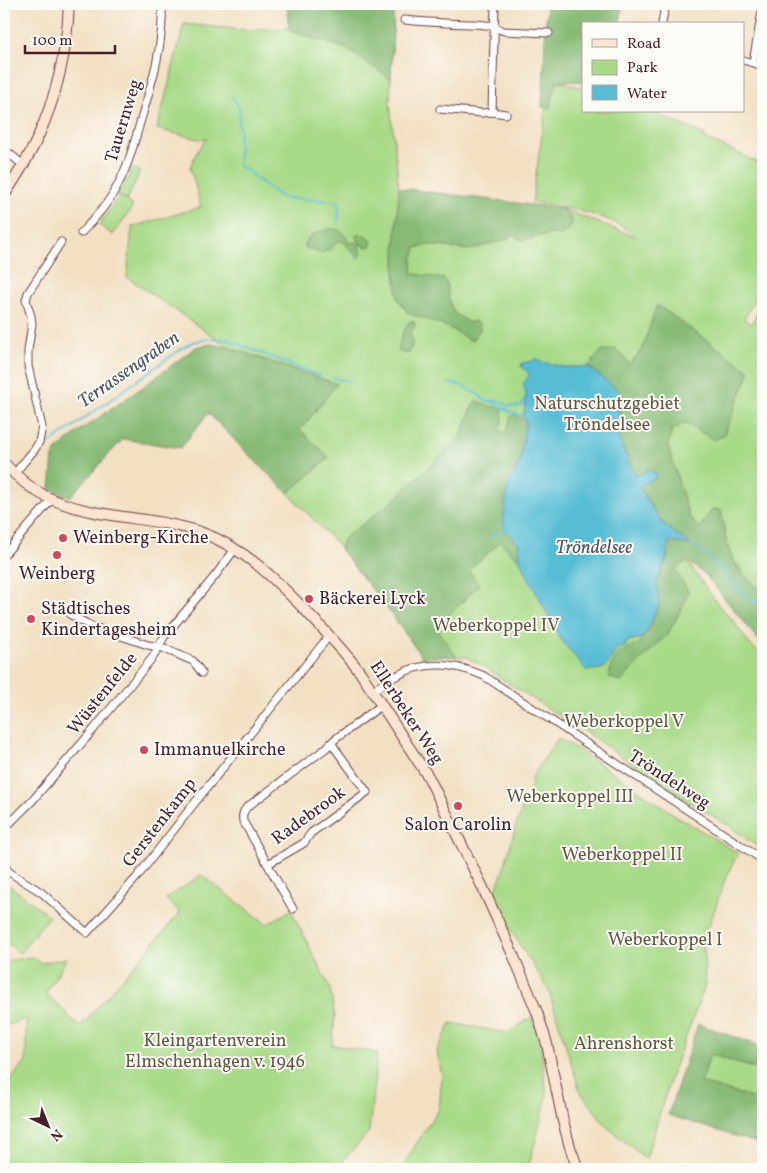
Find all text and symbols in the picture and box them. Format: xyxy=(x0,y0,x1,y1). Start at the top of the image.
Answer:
scale bar xyxy=(25,22,115,54)
legend xyxy=(582,22,744,112)
text: 100 m xyxy=(32,31,72,52)
text: Road xyxy=(627,34,661,55)
text: Park xyxy=(627,58,658,79)
street label: Tauernweg xyxy=(99,76,149,166)
text: Water xyxy=(627,84,667,105)
water label: Terrassengraben xyxy=(73,325,185,415)
park label: Naturschutzgebiet Tröndelsee xyxy=(534,392,680,438)
place label: Weinberg-Kirche xyxy=(73,526,208,551)
marker: Weinberg-Kirche xyxy=(57,532,69,544)
water label: Tröndelsee xyxy=(556,535,632,561)
marker: Weinberg xyxy=(51,549,63,561)
place label: Weinberg xyxy=(19,562,95,587)
place label: Bäckerei Lyck xyxy=(319,587,426,612)
marker: Bäckerei Lyck xyxy=(303,593,315,605)
place label: Städtisches Kindertagesheim xyxy=(41,597,177,643)
marker: Städtisches Kindertagesheim xyxy=(25,613,37,625)
park label: Weberkoppel IV xyxy=(432,614,560,639)
street label: Wüstenfelde xyxy=(62,648,144,740)
street label: Ellerbeker Weg xyxy=(363,656,449,770)
park label: Weberkoppel V xyxy=(564,710,684,735)
place label: Immanuelkirche xyxy=(154,738,286,763)
marker: Immanuelkirche xyxy=(138,744,150,756)
street label: Tröndelweg xyxy=(623,744,715,816)
street label: Gerstenkamp xyxy=(117,773,203,873)
street label: Radebrook xyxy=(267,780,351,851)
park label: Weberkoppel III xyxy=(506,785,634,810)
marker: Salon Carolin xyxy=(452,800,464,812)
place label: Salon Carolin xyxy=(404,813,512,838)
park label: Weberkoppel II xyxy=(561,843,683,868)
park label: Weberkoppel I xyxy=(608,928,722,953)
park label: Kleingartenverein Elmschenhagen v. 1946 xyxy=(125,1029,305,1075)
park label: Ahrenshorst xyxy=(574,1032,674,1057)
north arrow xyxy=(22,1100,72,1150)
text: N xyxy=(46,1124,66,1145)

